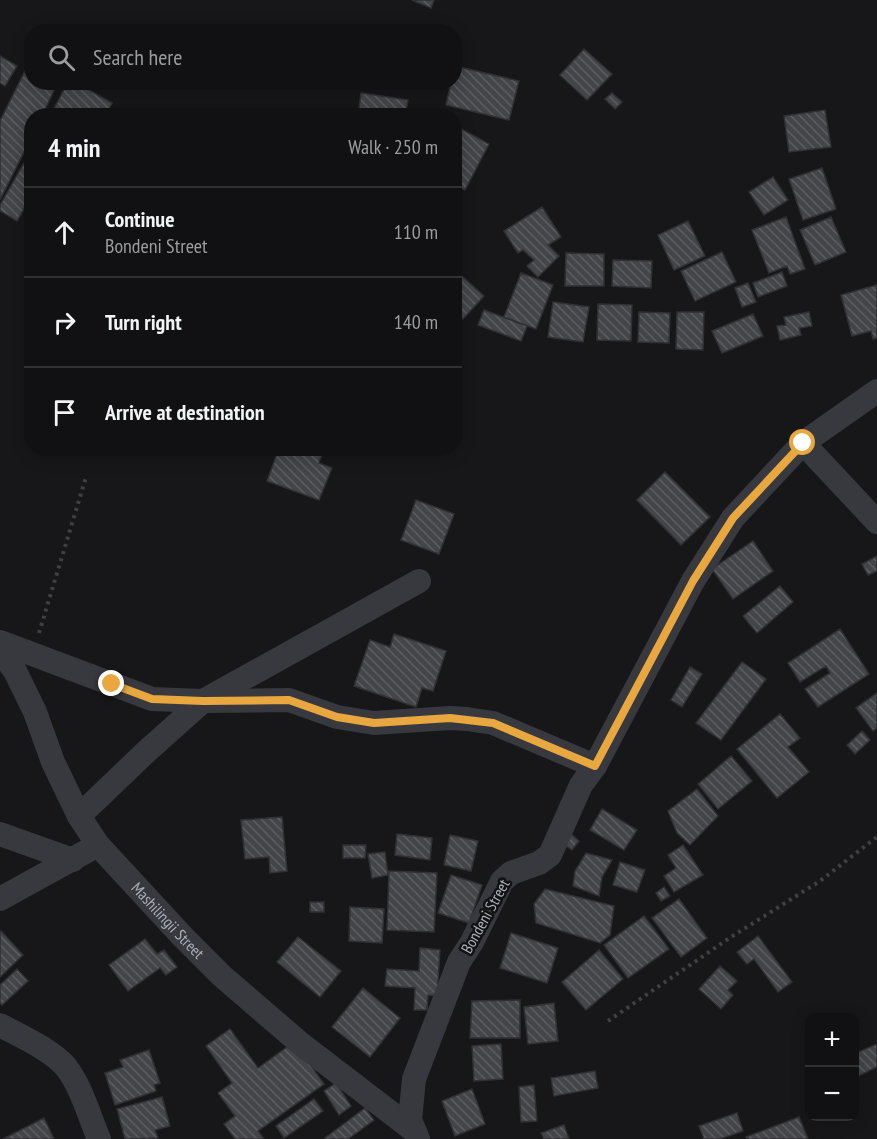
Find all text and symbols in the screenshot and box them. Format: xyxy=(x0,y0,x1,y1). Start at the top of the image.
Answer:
search box xyxy=(24,24,462,90)
icon: search xyxy=(45,41,78,74)
text: Search here xyxy=(93,43,182,71)
text: 4 min xyxy=(48,131,101,164)
text: Walk · 250 m xyxy=(348,134,438,160)
text: Continue xyxy=(105,205,175,233)
icon: ahead xyxy=(48,216,81,249)
text: 110 m xyxy=(394,219,438,245)
text: Bondeni Street xyxy=(105,233,208,259)
icon: right xyxy=(48,306,81,339)
text: Turn right xyxy=(105,308,182,336)
text: 140 m xyxy=(394,309,438,335)
icon: arrive xyxy=(48,396,81,429)
text: Arrive at destination xyxy=(105,398,265,426)
route start xyxy=(789,429,815,455)
route end xyxy=(98,670,124,696)
street label: Bondeni Street xyxy=(456,875,514,957)
street label: Mashilingii Street xyxy=(127,878,209,963)
map controls xyxy=(805,1013,859,1121)
button: + xyxy=(805,1013,859,1067)
button: − xyxy=(805,1067,859,1121)

